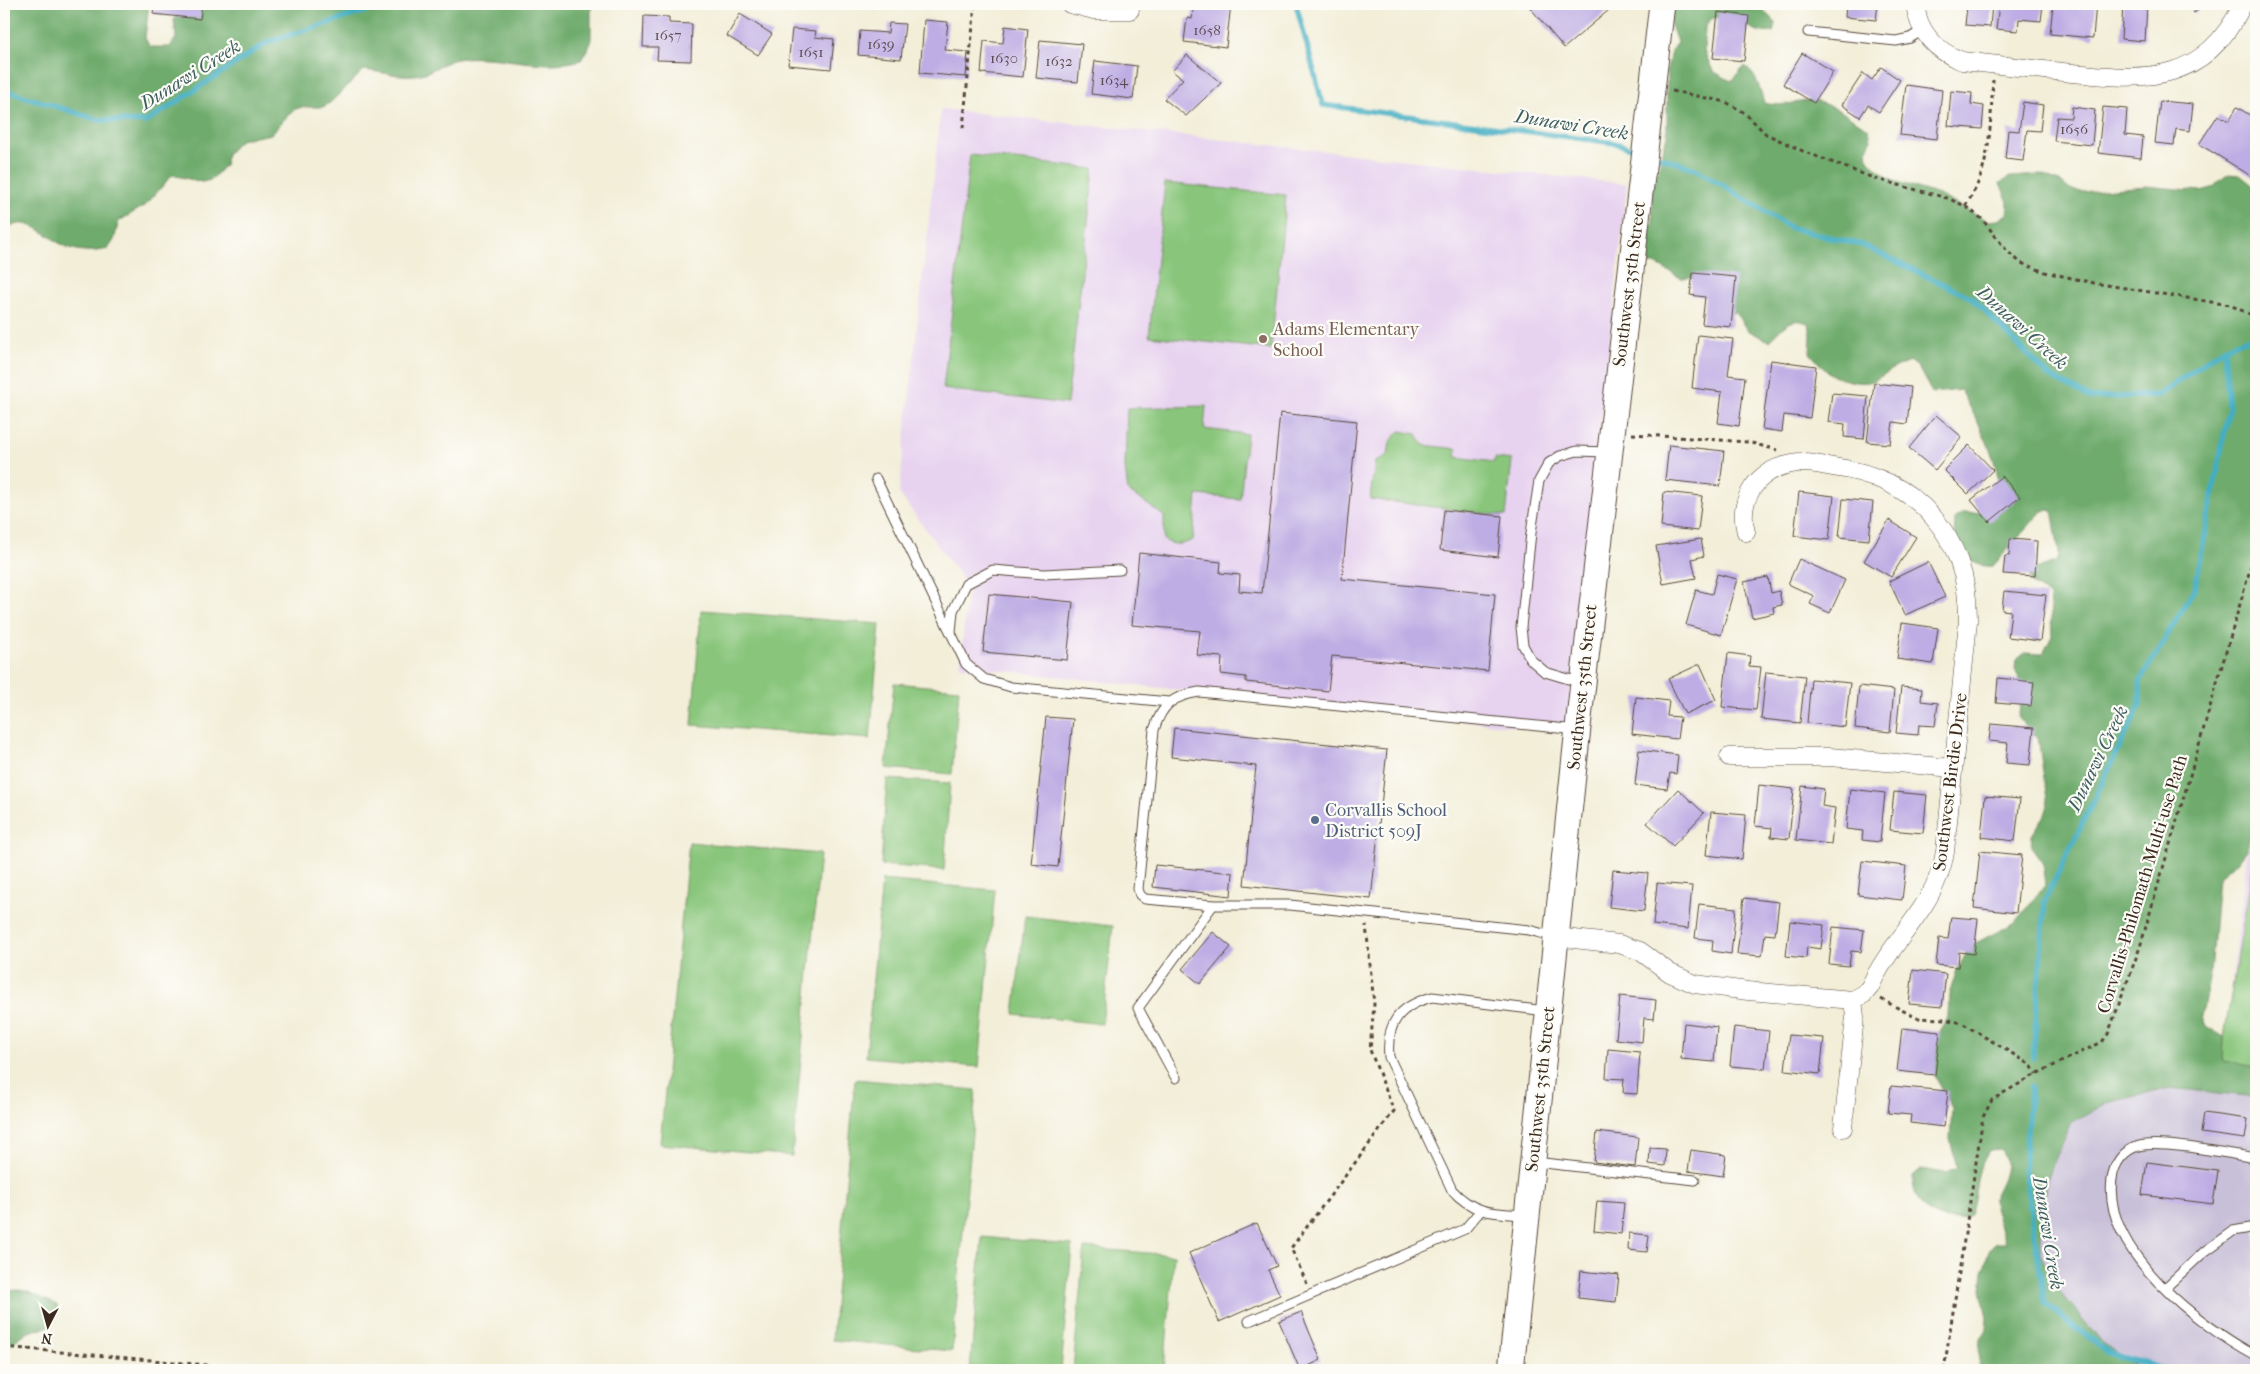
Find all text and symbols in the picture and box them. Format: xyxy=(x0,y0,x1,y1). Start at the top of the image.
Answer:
house number: 1658 xyxy=(1193,21,1221,39)
house number: 1657 xyxy=(654,26,682,44)
water label: Dunawi Creek xyxy=(134,35,245,116)
house number: 1639 xyxy=(867,35,895,53)
house number: 1651 xyxy=(798,43,824,61)
house number: 1630 xyxy=(990,49,1018,67)
house number: 1632 xyxy=(1045,52,1073,70)
house number: 1634 xyxy=(1100,71,1129,89)
water label: Dunawi Creek xyxy=(1512,105,1630,145)
house number: 1656 xyxy=(2060,120,2089,138)
street label: Southwest 35th Street xyxy=(1609,200,1650,368)
water label: Dunawi Creek xyxy=(1971,280,2072,374)
place label: Adams Elementary School xyxy=(1272,319,1421,361)
marker: Adams Elementary School xyxy=(1257,333,1269,345)
street label: Southwest 35th Street xyxy=(1563,603,1602,771)
street label: Southwest Birdie Drive xyxy=(1929,692,1972,872)
water label: Dunawi Creek xyxy=(2062,702,2133,817)
street label: Corvallis-Philomath Multi-use Path xyxy=(2093,752,2192,1016)
place label: Corvallis School District 509J xyxy=(1325,800,1447,842)
marker: Corvallis School District 509J xyxy=(1309,814,1321,826)
street label: Southwest 35th Street xyxy=(1521,1005,1560,1173)
water label: Dunawi Creek xyxy=(2028,1173,2068,1291)
north arrow xyxy=(22,1302,72,1352)
text: N xyxy=(40,1329,53,1347)

